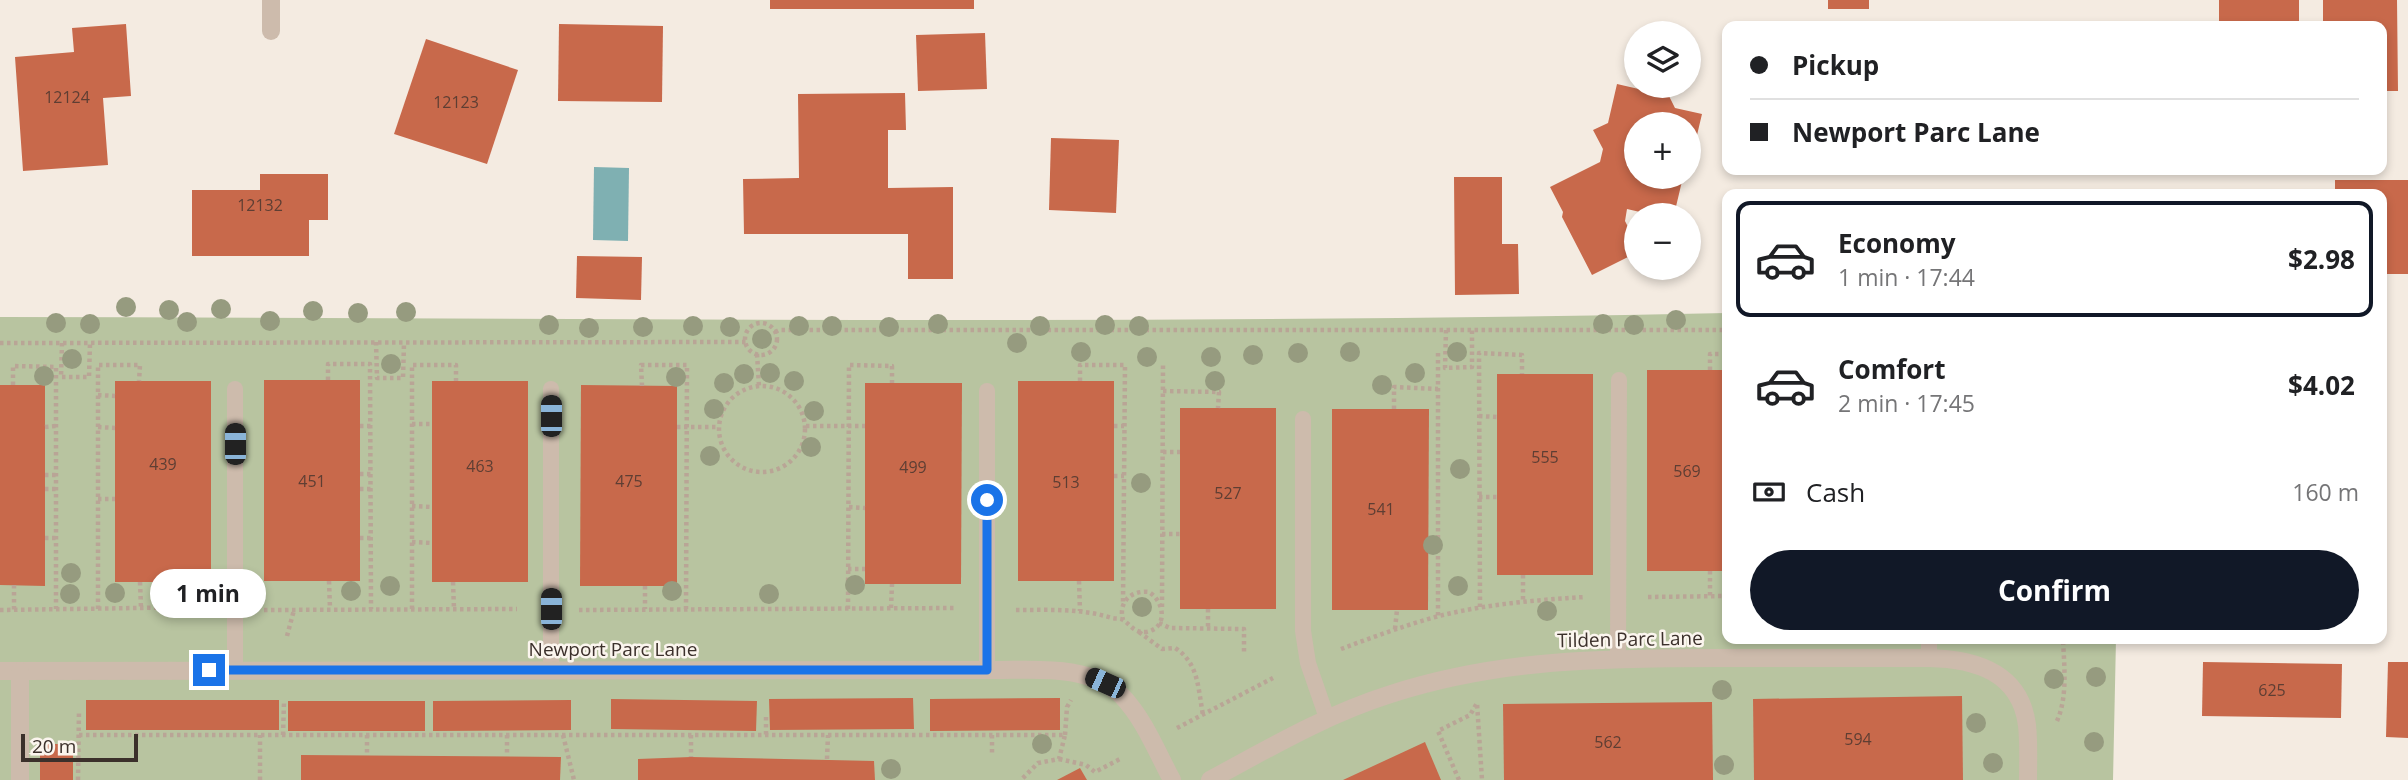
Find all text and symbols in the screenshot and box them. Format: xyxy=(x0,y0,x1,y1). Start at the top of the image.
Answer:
map controls xyxy=(1624,21,1701,280)
button: layers xyxy=(1624,21,1701,98)
text: Pickup xyxy=(1792,47,1879,83)
house number: 12124 xyxy=(44,86,90,108)
house number: 12123 xyxy=(433,91,479,113)
button: + xyxy=(1624,112,1701,189)
text: Newport Parc Lane xyxy=(1792,114,2040,150)
house number: 12132 xyxy=(237,194,283,216)
button: − xyxy=(1624,203,1701,280)
text: Economy xyxy=(1838,225,1956,261)
icon: car xyxy=(1754,228,1817,291)
text: $2.98 xyxy=(2288,241,2355,277)
text: 1 min · 17:44 xyxy=(1838,261,1975,293)
text: Comfort xyxy=(1838,351,1945,387)
icon: car xyxy=(1754,354,1817,417)
text: $4.02 xyxy=(2288,367,2355,403)
text: 2 min · 17:45 xyxy=(1838,387,1975,419)
car xyxy=(541,395,562,437)
car xyxy=(225,423,246,465)
house number: 555 xyxy=(1531,446,1559,468)
house number: 439 xyxy=(149,453,177,475)
house number: 463 xyxy=(466,455,494,477)
house number: 499 xyxy=(899,456,927,478)
house number: 569 xyxy=(1673,460,1701,482)
house number: 451 xyxy=(298,470,326,492)
house number: 475 xyxy=(615,470,643,492)
house number: 513 xyxy=(1052,471,1080,493)
icon: cash xyxy=(1750,473,1788,511)
text: Cash xyxy=(1806,474,1865,510)
text: 160 m xyxy=(2292,476,2359,508)
house number: 527 xyxy=(1214,482,1242,504)
route start xyxy=(971,484,1003,516)
house number: 541 xyxy=(1367,498,1395,520)
button: Confirm xyxy=(1750,550,2359,630)
callout: 1 min xyxy=(151,568,267,618)
text: 1 min xyxy=(176,577,240,609)
car xyxy=(541,588,562,630)
street label: Tilden Parc Lane xyxy=(1557,625,1703,653)
street label: Newport Parc Lane xyxy=(529,636,697,662)
route end xyxy=(193,654,225,686)
car xyxy=(1082,665,1129,701)
house number: 625 xyxy=(2258,679,2286,701)
house number: 594 xyxy=(1844,728,1872,750)
scale bar xyxy=(21,731,138,763)
house number: 562 xyxy=(1594,731,1622,753)
text: 20 m xyxy=(32,733,76,759)

